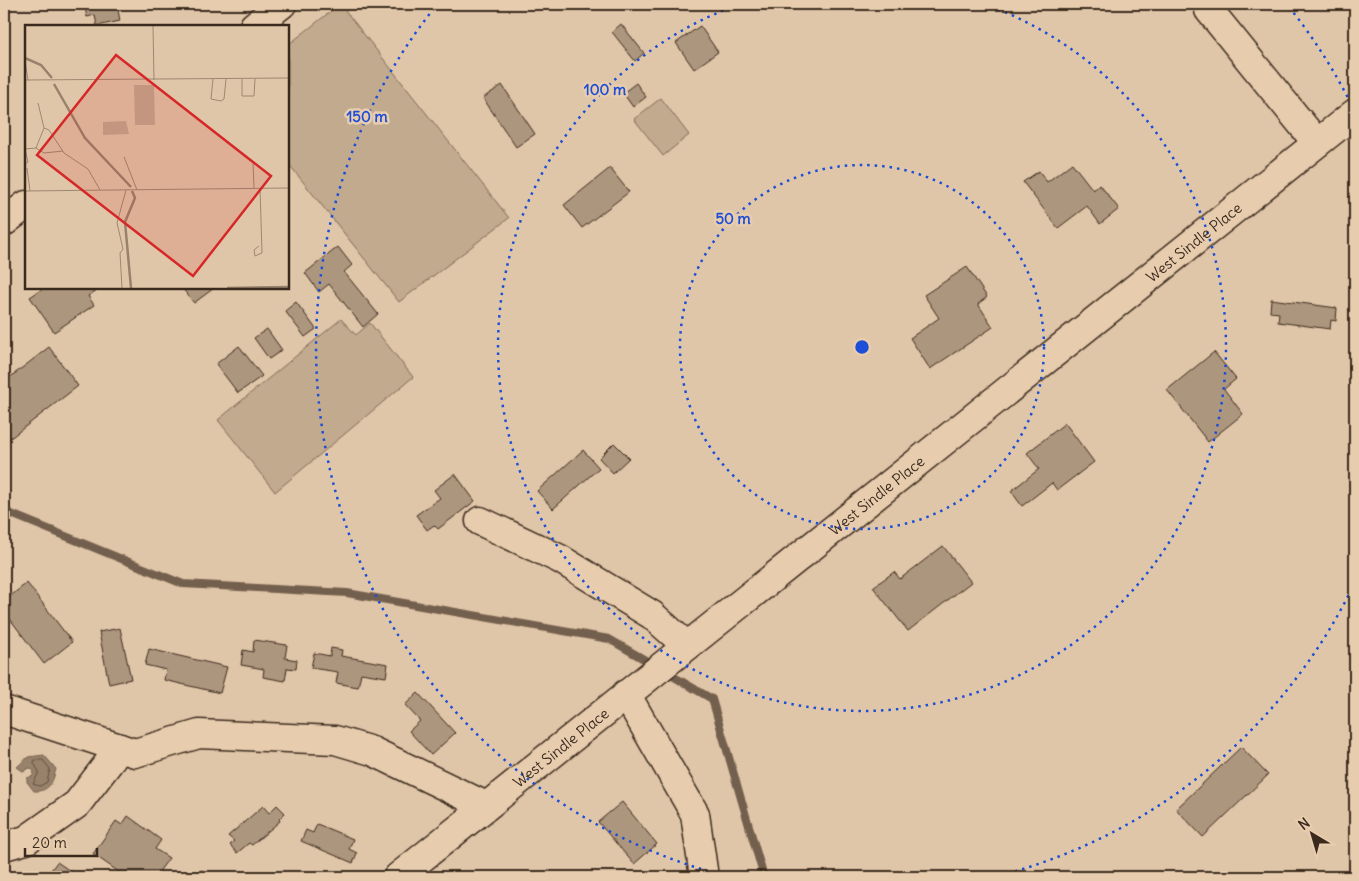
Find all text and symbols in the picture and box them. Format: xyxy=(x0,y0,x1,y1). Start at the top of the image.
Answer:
inset map xyxy=(25,25,289,289)
text: 100 m xyxy=(584,80,626,99)
text: 150 m xyxy=(346,107,388,126)
street label: West Sindle Place xyxy=(1142,198,1245,286)
text: 50 m xyxy=(715,209,751,228)
centre of rings xyxy=(853,338,871,356)
street label: West Sindle Place xyxy=(825,451,928,539)
street label: West Sindle Place xyxy=(509,703,612,791)
north arrow xyxy=(1286,808,1336,858)
text: N xyxy=(1295,814,1313,834)
scale bar xyxy=(25,826,98,858)
text: 20 m xyxy=(32,833,67,852)

